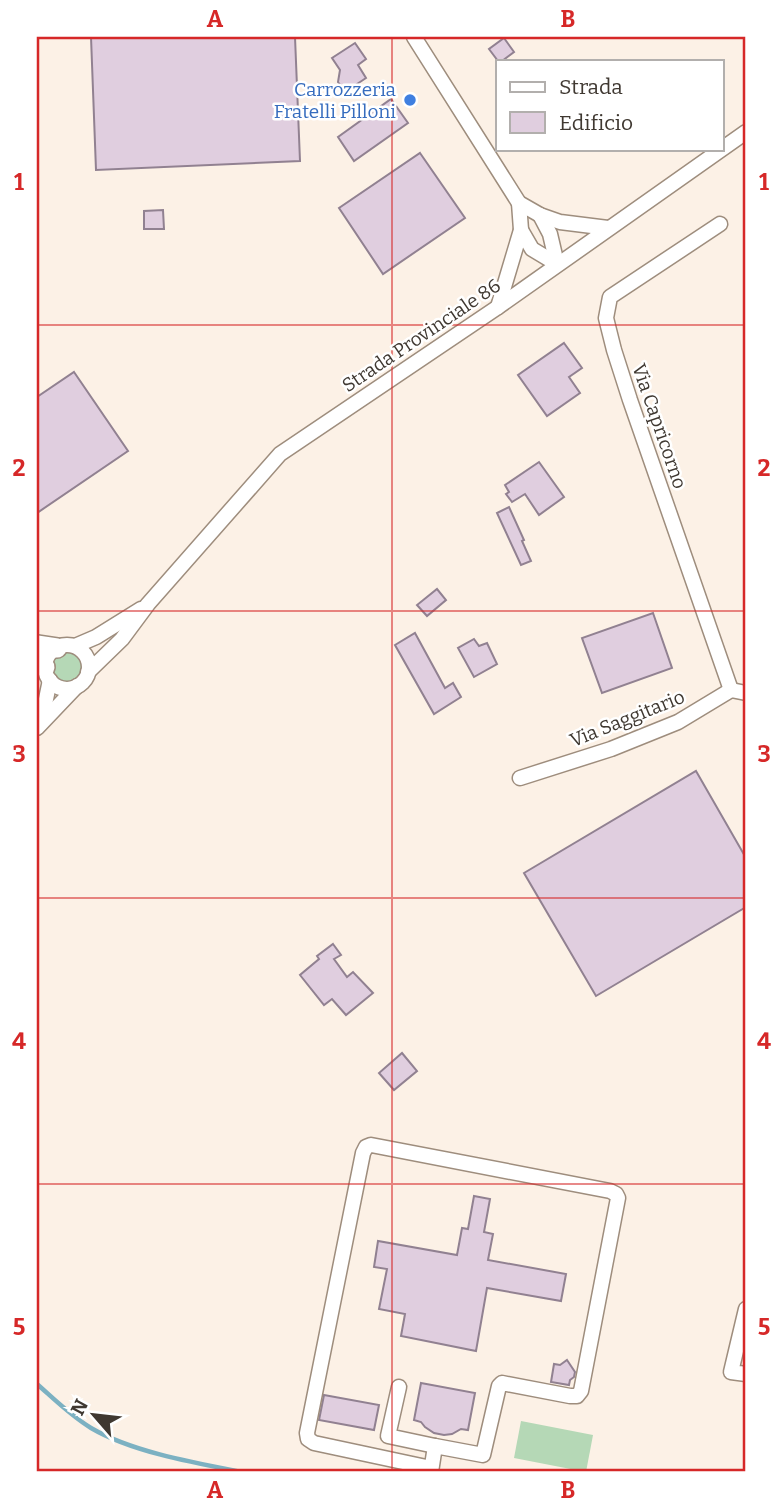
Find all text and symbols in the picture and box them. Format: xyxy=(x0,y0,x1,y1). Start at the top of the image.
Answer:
text: A xyxy=(207,5,224,33)
text: B xyxy=(561,5,575,33)
legend xyxy=(496,60,724,150)
text: Strada xyxy=(559,74,623,100)
place label: Carrozzeria Fratelli Pilloni xyxy=(274,78,397,123)
marker: Carrozzeria Fratelli Pilloni xyxy=(402,92,418,108)
text: Edificio xyxy=(559,110,633,136)
text: 1 xyxy=(14,168,24,196)
text: 1 xyxy=(759,168,769,196)
street label: Strada Provinciale 86 xyxy=(338,274,505,397)
street label: Via Capricorno xyxy=(627,361,692,492)
text: 2 xyxy=(13,454,26,482)
text: 2 xyxy=(758,454,771,482)
street label: Via Saggitario xyxy=(566,685,688,752)
text: 3 xyxy=(12,740,26,768)
text: 3 xyxy=(757,740,771,768)
text: 4 xyxy=(12,1027,26,1055)
text: 4 xyxy=(757,1027,771,1055)
text: 5 xyxy=(13,1313,25,1341)
text: 5 xyxy=(758,1313,770,1341)
north arrow xyxy=(60,1380,130,1450)
text: N xyxy=(66,1395,93,1419)
text: A xyxy=(207,1476,224,1504)
text: B xyxy=(561,1476,575,1504)

